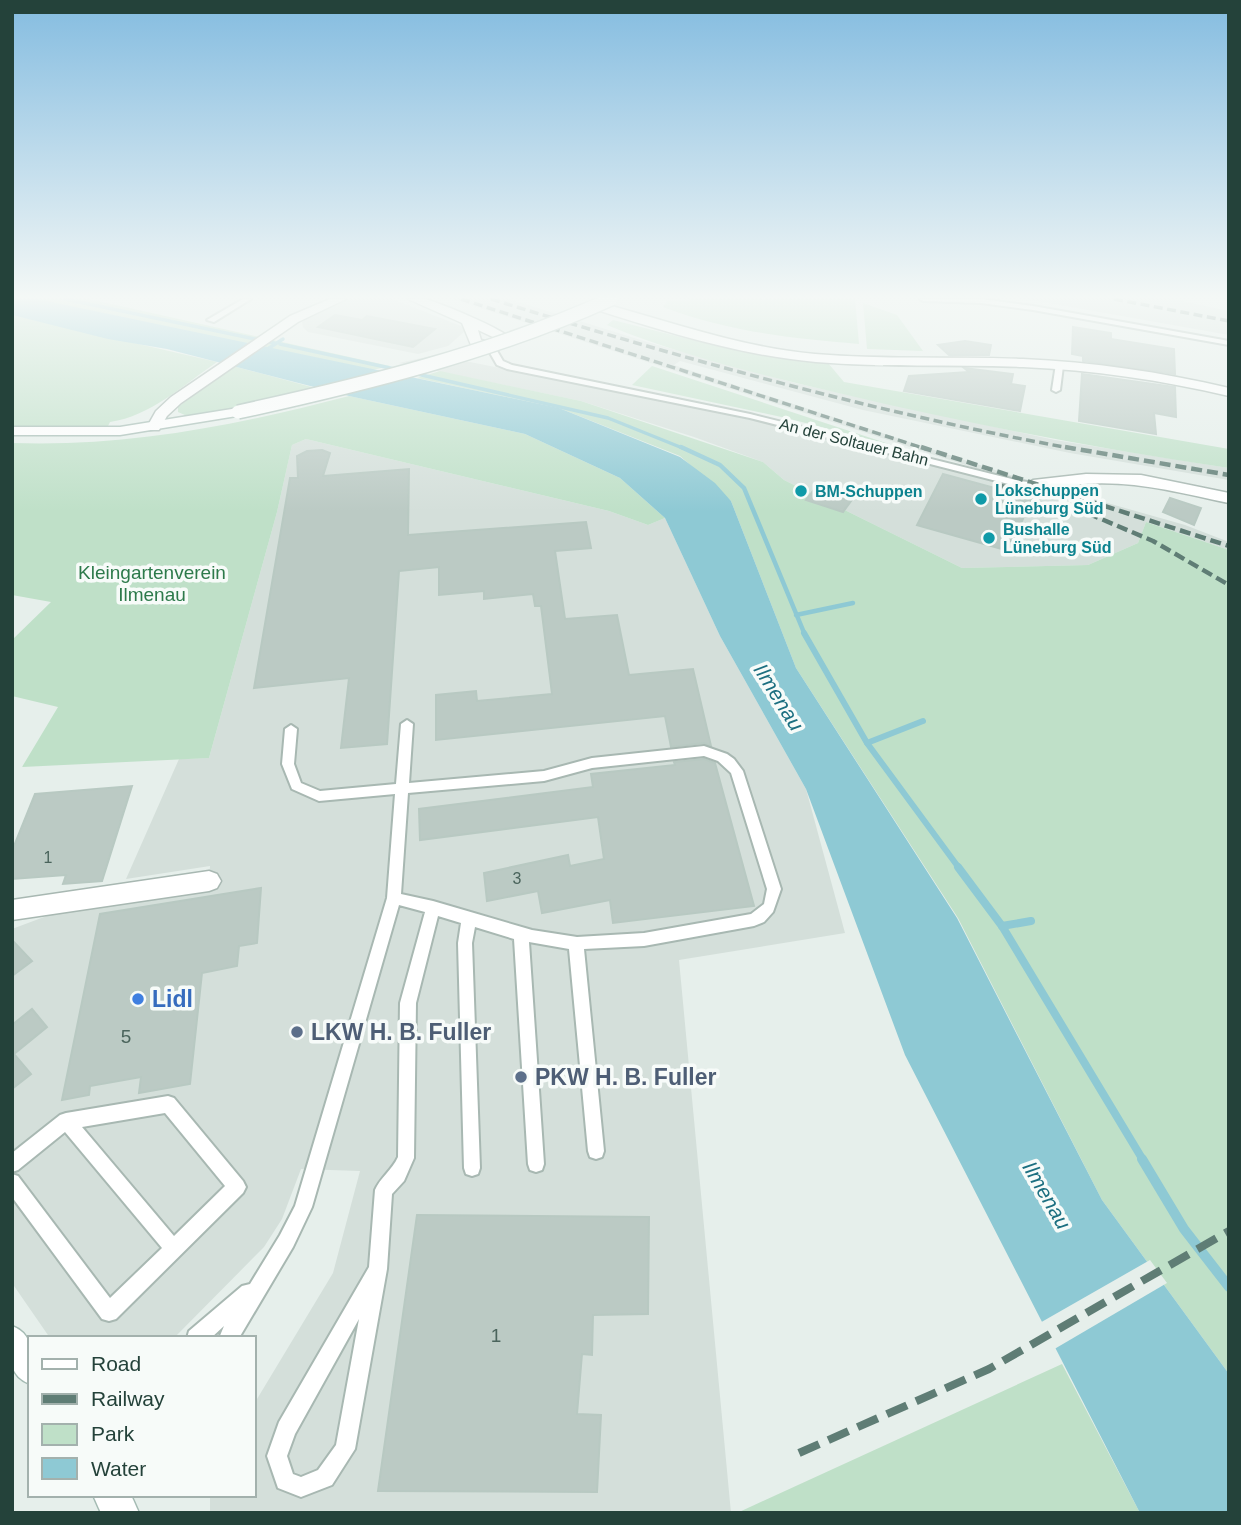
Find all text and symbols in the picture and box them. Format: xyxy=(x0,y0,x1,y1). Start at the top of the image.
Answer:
street label: An der Soltauer Bahn xyxy=(778,415,930,469)
place label: Lokschuppen Lüneburg Süd xyxy=(995,482,1103,517)
marker: BM-Schuppen xyxy=(793,483,809,499)
place label: BM-Schuppen xyxy=(815,483,923,500)
marker: Lokschuppen Lüneburg Süd xyxy=(973,491,989,507)
place label: Bushalle Lüneburg Süd xyxy=(1003,521,1111,556)
marker: Bushalle Lüneburg Süd xyxy=(981,530,997,546)
park label: Kleingartenverein Ilmenau xyxy=(78,562,226,605)
water label: Ilmenau xyxy=(749,659,809,735)
house number: 1 xyxy=(44,849,53,866)
house number: 3 xyxy=(513,870,522,887)
place label: Lidl xyxy=(152,986,193,1012)
marker: Lidl xyxy=(130,991,146,1007)
place label: LKW H. B. Fuller xyxy=(311,1019,491,1045)
marker: LKW H. B. Fuller xyxy=(289,1024,305,1040)
house number: 5 xyxy=(121,1026,131,1047)
place label: PKW H. B. Fuller xyxy=(535,1064,717,1090)
marker: PKW H. B. Fuller xyxy=(513,1069,529,1085)
water label: Ilmenau xyxy=(1018,1157,1076,1233)
house number: 1 xyxy=(491,1325,501,1346)
legend xyxy=(28,1336,256,1497)
text: Road xyxy=(91,1352,141,1375)
text: Railway xyxy=(91,1387,165,1410)
text: Park xyxy=(91,1422,135,1445)
text: Water xyxy=(91,1457,146,1480)

